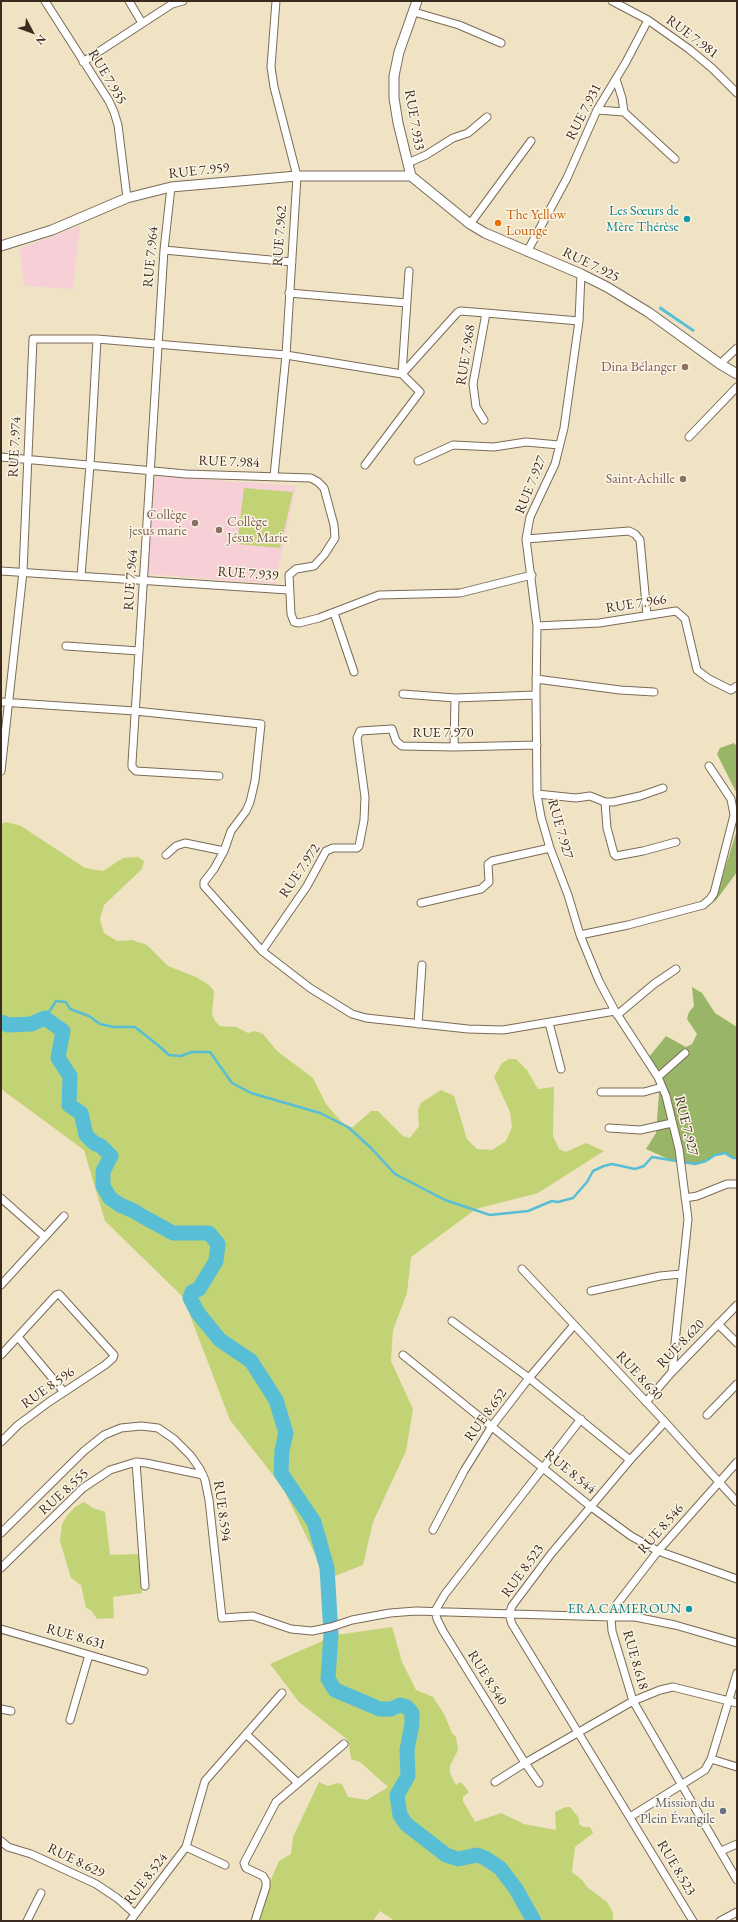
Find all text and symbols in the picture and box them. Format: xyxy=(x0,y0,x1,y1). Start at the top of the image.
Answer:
north arrow xyxy=(12,12,52,52)
street label: RUE 7.981 xyxy=(663,12,721,62)
text: N xyxy=(33,32,49,48)
street label: RUE 7.935 xyxy=(84,46,130,108)
street label: RUE 7.931 xyxy=(563,81,605,143)
street label: RUE 7.933 xyxy=(400,88,428,152)
street label: RUE 7.959 xyxy=(168,159,230,183)
place label: Les Sœurs de Mère Thérèse xyxy=(606,203,679,236)
street label: RUE 7.962 xyxy=(269,205,291,267)
place label: The Yellow Lounge xyxy=(506,207,566,240)
marker: Les Sœurs de Mère Thérèse xyxy=(682,214,692,224)
marker: The Yellow Lounge xyxy=(493,218,503,228)
street label: RUE 7.964 xyxy=(140,226,162,288)
street label: RUE 7.925 xyxy=(560,244,622,286)
street label: RUE 7.968 xyxy=(453,324,479,386)
place label: Dina Bélanger xyxy=(601,359,677,375)
marker: Dina Bélanger xyxy=(680,362,690,372)
street label: RUE 7.974 xyxy=(5,416,25,478)
street label: RUE 7.984 xyxy=(198,453,260,471)
street label: RUE 7.927 xyxy=(512,454,550,516)
place label: Saint-Achille xyxy=(606,471,675,487)
marker: Saint-Achille xyxy=(678,474,688,484)
place label: Collège jesus marie xyxy=(129,507,187,540)
place label: Collège Jésus Marie xyxy=(227,514,288,546)
marker: Collège jesus marie xyxy=(190,518,200,528)
marker: Collège Jésus Marie xyxy=(214,525,224,535)
street label: RUE 7.964 xyxy=(120,549,142,611)
street label: RUE 7.939 xyxy=(217,563,279,585)
street label: RUE 7.966 xyxy=(605,591,667,617)
street label: RUE 7.970 xyxy=(412,725,474,741)
street label: RUE 7.927 xyxy=(544,797,576,861)
street label: RUE 7.972 xyxy=(276,841,324,901)
street label: RUE 7.927 xyxy=(670,1094,702,1158)
street label: RUE 8.620 xyxy=(654,1316,708,1372)
street label: RUE 8.630 xyxy=(612,1348,666,1404)
street label: RUE 8.596 xyxy=(18,1364,78,1412)
street label: RUE 8.652 xyxy=(461,1385,511,1445)
street label: RUE 8.544 xyxy=(541,1446,599,1498)
street label: RUE 8.555 xyxy=(36,1465,92,1519)
street label: RUE 8.594 xyxy=(209,1480,235,1542)
street label: RUE 8.546 xyxy=(635,1500,687,1558)
street label: RUE 8.523 xyxy=(498,1541,548,1601)
place label: ERA CAMEROUN xyxy=(568,1601,681,1617)
marker: ERA CAMEROUN xyxy=(684,1604,694,1614)
street label: RUE 8.631 xyxy=(44,1621,108,1653)
street label: RUE 8.618 xyxy=(619,1628,651,1692)
street label: RUE 8.540 xyxy=(464,1648,510,1708)
place label: Mission du Plein Évangile xyxy=(640,1795,715,1828)
marker: Mission du Plein Évangile xyxy=(718,1806,728,1816)
street label: RUE 8.523 xyxy=(653,1837,699,1899)
street label: RUE 8.629 xyxy=(45,1840,107,1882)
street label: RUE 8.524 xyxy=(121,1850,171,1908)

